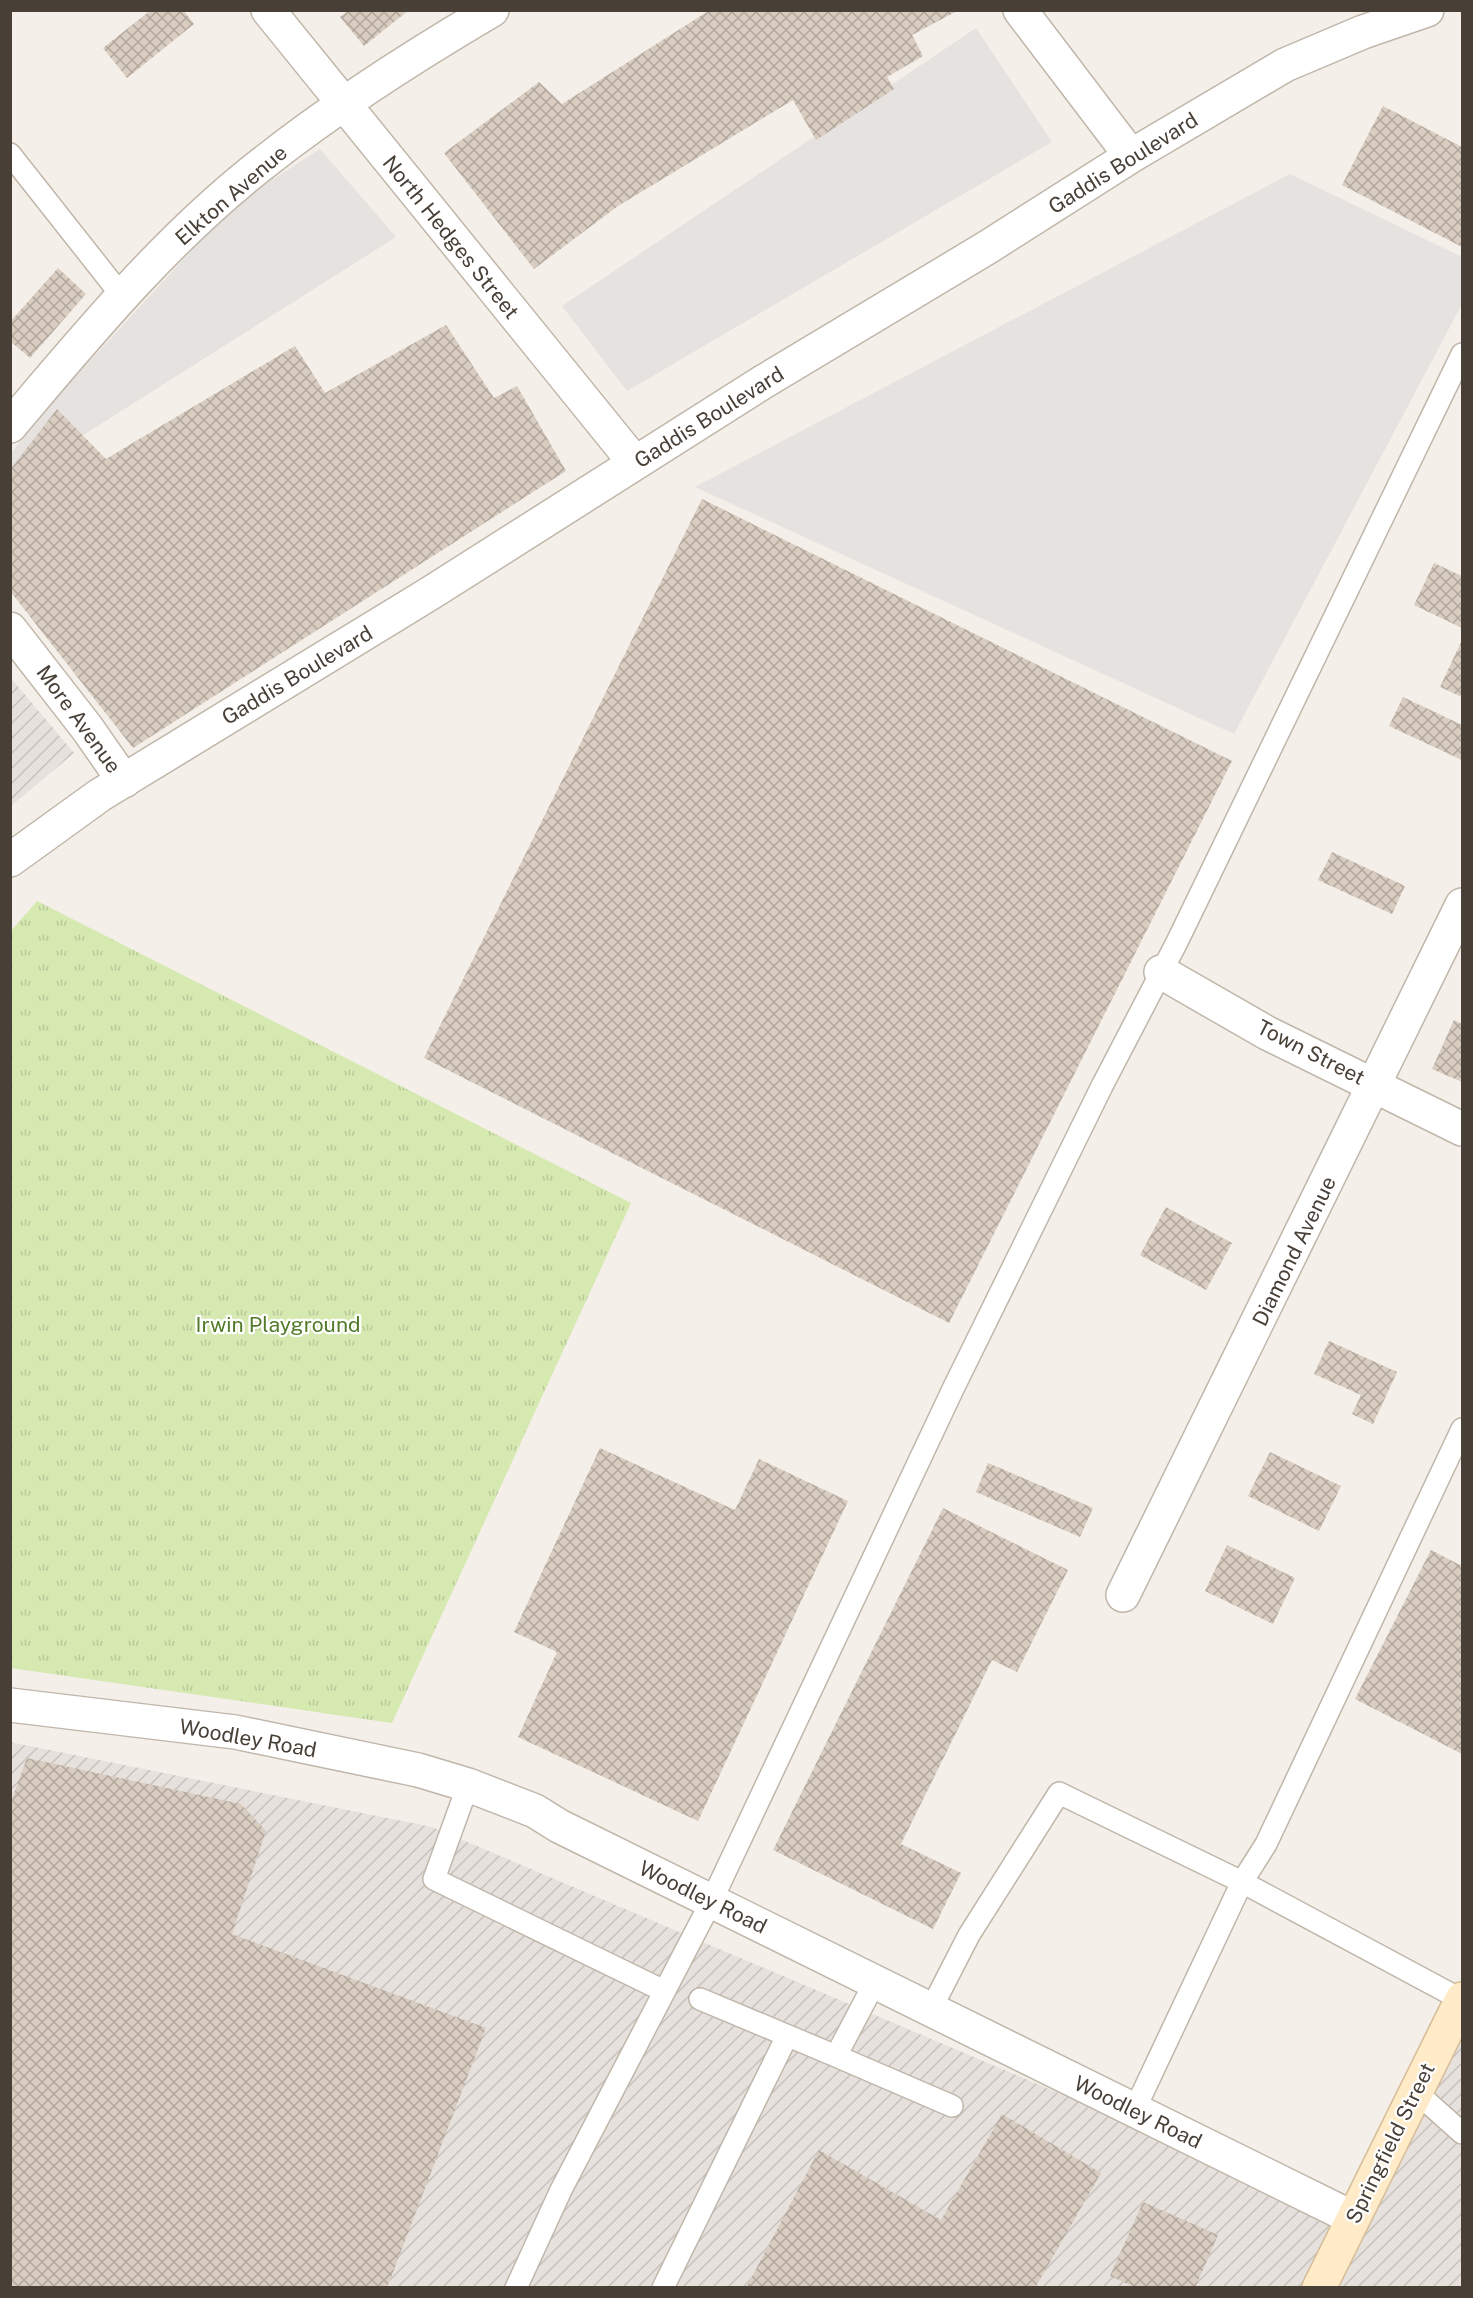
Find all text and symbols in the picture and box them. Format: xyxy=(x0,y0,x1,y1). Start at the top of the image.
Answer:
street label: Gaddis Boulevard xyxy=(1044,107,1202,219)
street label: Elkton Avenue xyxy=(170,140,292,250)
street label: North Hedges Street xyxy=(377,150,525,324)
street label: Gaddis Boulevard xyxy=(630,361,788,473)
street label: Gaddis Boulevard xyxy=(217,620,377,730)
street label: More Avenue xyxy=(31,660,127,778)
street label: Town Street xyxy=(1253,1014,1369,1090)
street label: Diamond Avenue xyxy=(1247,1172,1341,1330)
park label: Irwin Playground xyxy=(195,1312,361,1337)
street label: Woodley Road xyxy=(177,1714,319,1762)
street label: Woodley Road xyxy=(635,1855,771,1939)
street label: Springfield Street xyxy=(1340,2059,1440,2227)
street label: Woodley Road xyxy=(1070,2070,1206,2154)

